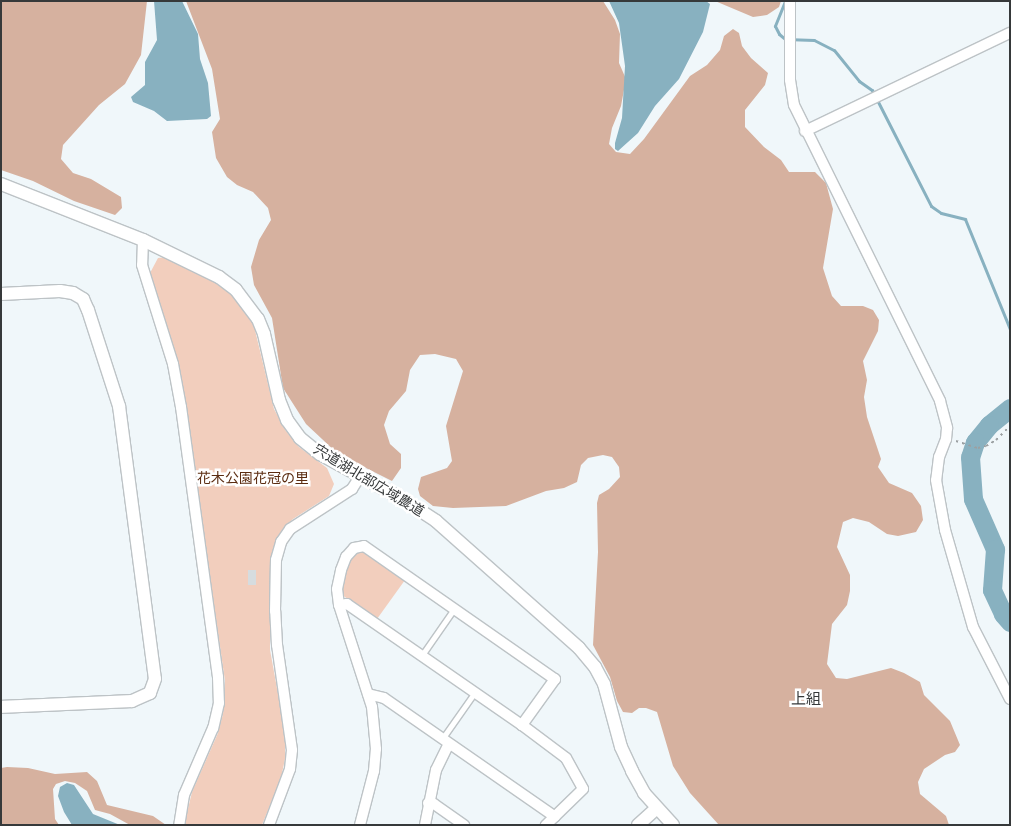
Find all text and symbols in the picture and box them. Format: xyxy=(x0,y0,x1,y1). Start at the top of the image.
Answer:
street label: 宍道湖北部広域農道 xyxy=(311,440,427,520)
park label: 花木公園花冠の里 xyxy=(197,470,309,486)
district label: 上組 xyxy=(791,690,821,708)

